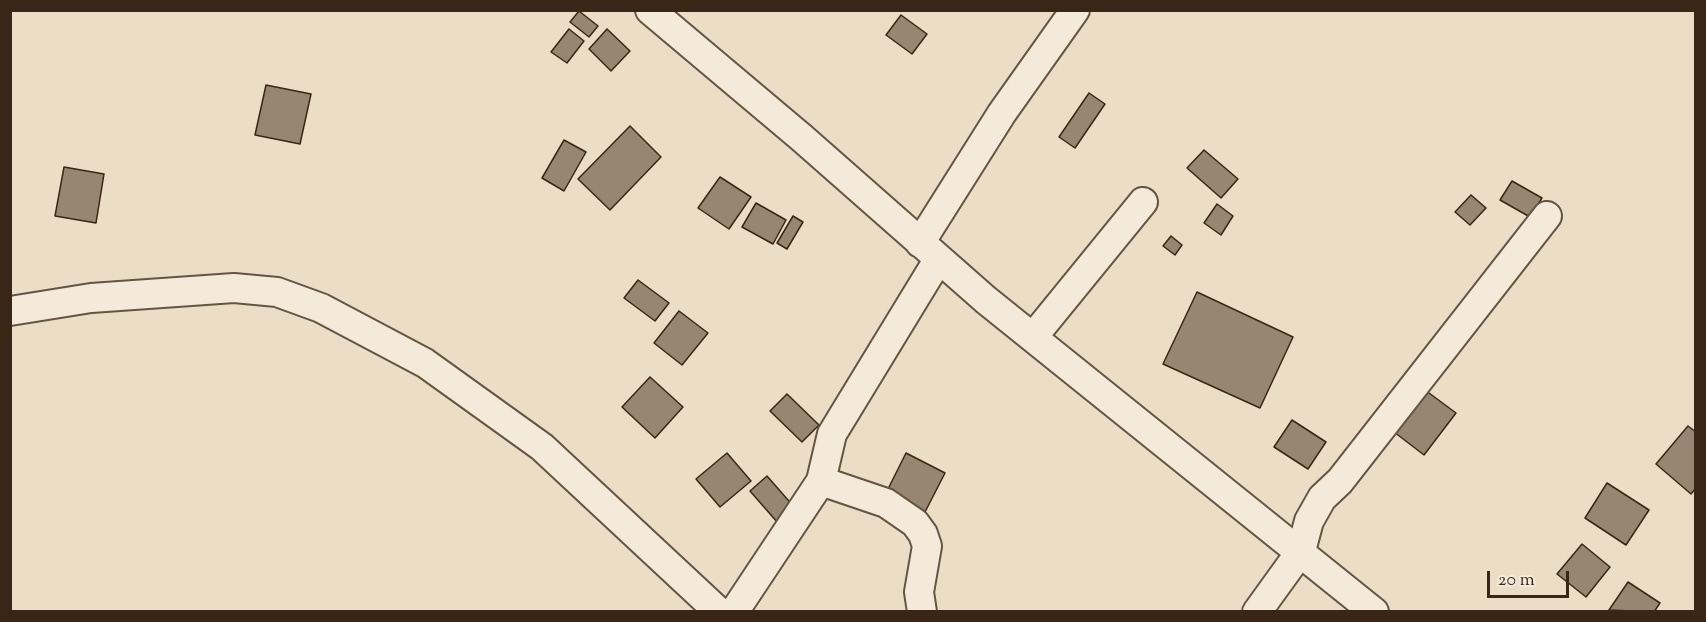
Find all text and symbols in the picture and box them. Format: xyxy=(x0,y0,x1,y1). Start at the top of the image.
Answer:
scale bar xyxy=(1490,559,1572,597)
text: 20 m xyxy=(1498,568,1535,594)

